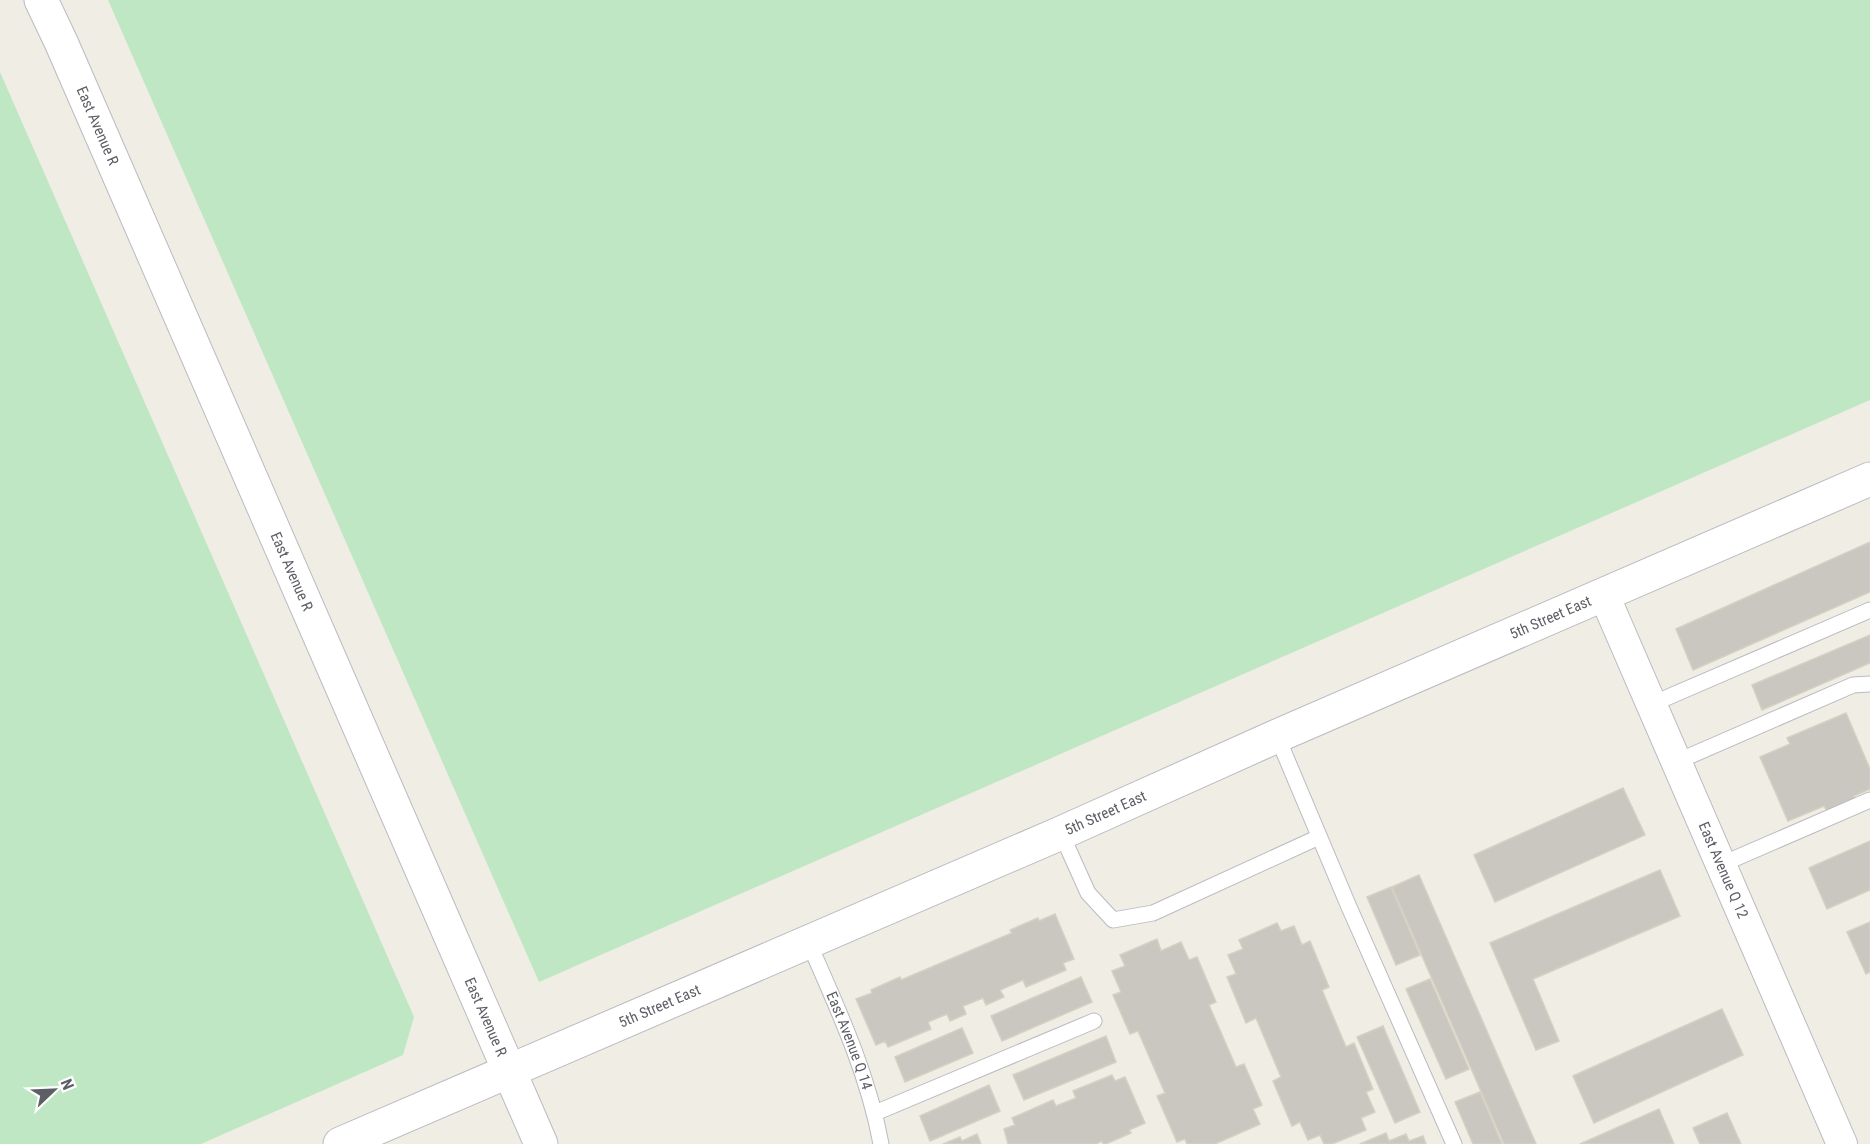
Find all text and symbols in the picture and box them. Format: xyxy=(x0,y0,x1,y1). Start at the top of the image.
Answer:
street label: East Avenue R xyxy=(72,84,123,168)
street label: East Avenue R xyxy=(267,529,317,614)
street label: 5th Street East xyxy=(1507,592,1594,643)
street label: 5th Street East xyxy=(1062,787,1149,839)
street label: East Avenue Q 12 xyxy=(1695,819,1752,921)
street label: East Avenue R xyxy=(461,975,511,1059)
street label: 5th Street East xyxy=(616,981,703,1032)
street label: East Avenue Q 14 xyxy=(822,989,876,1092)
north arrow xyxy=(24,1060,84,1120)
text: N xyxy=(57,1076,78,1093)

